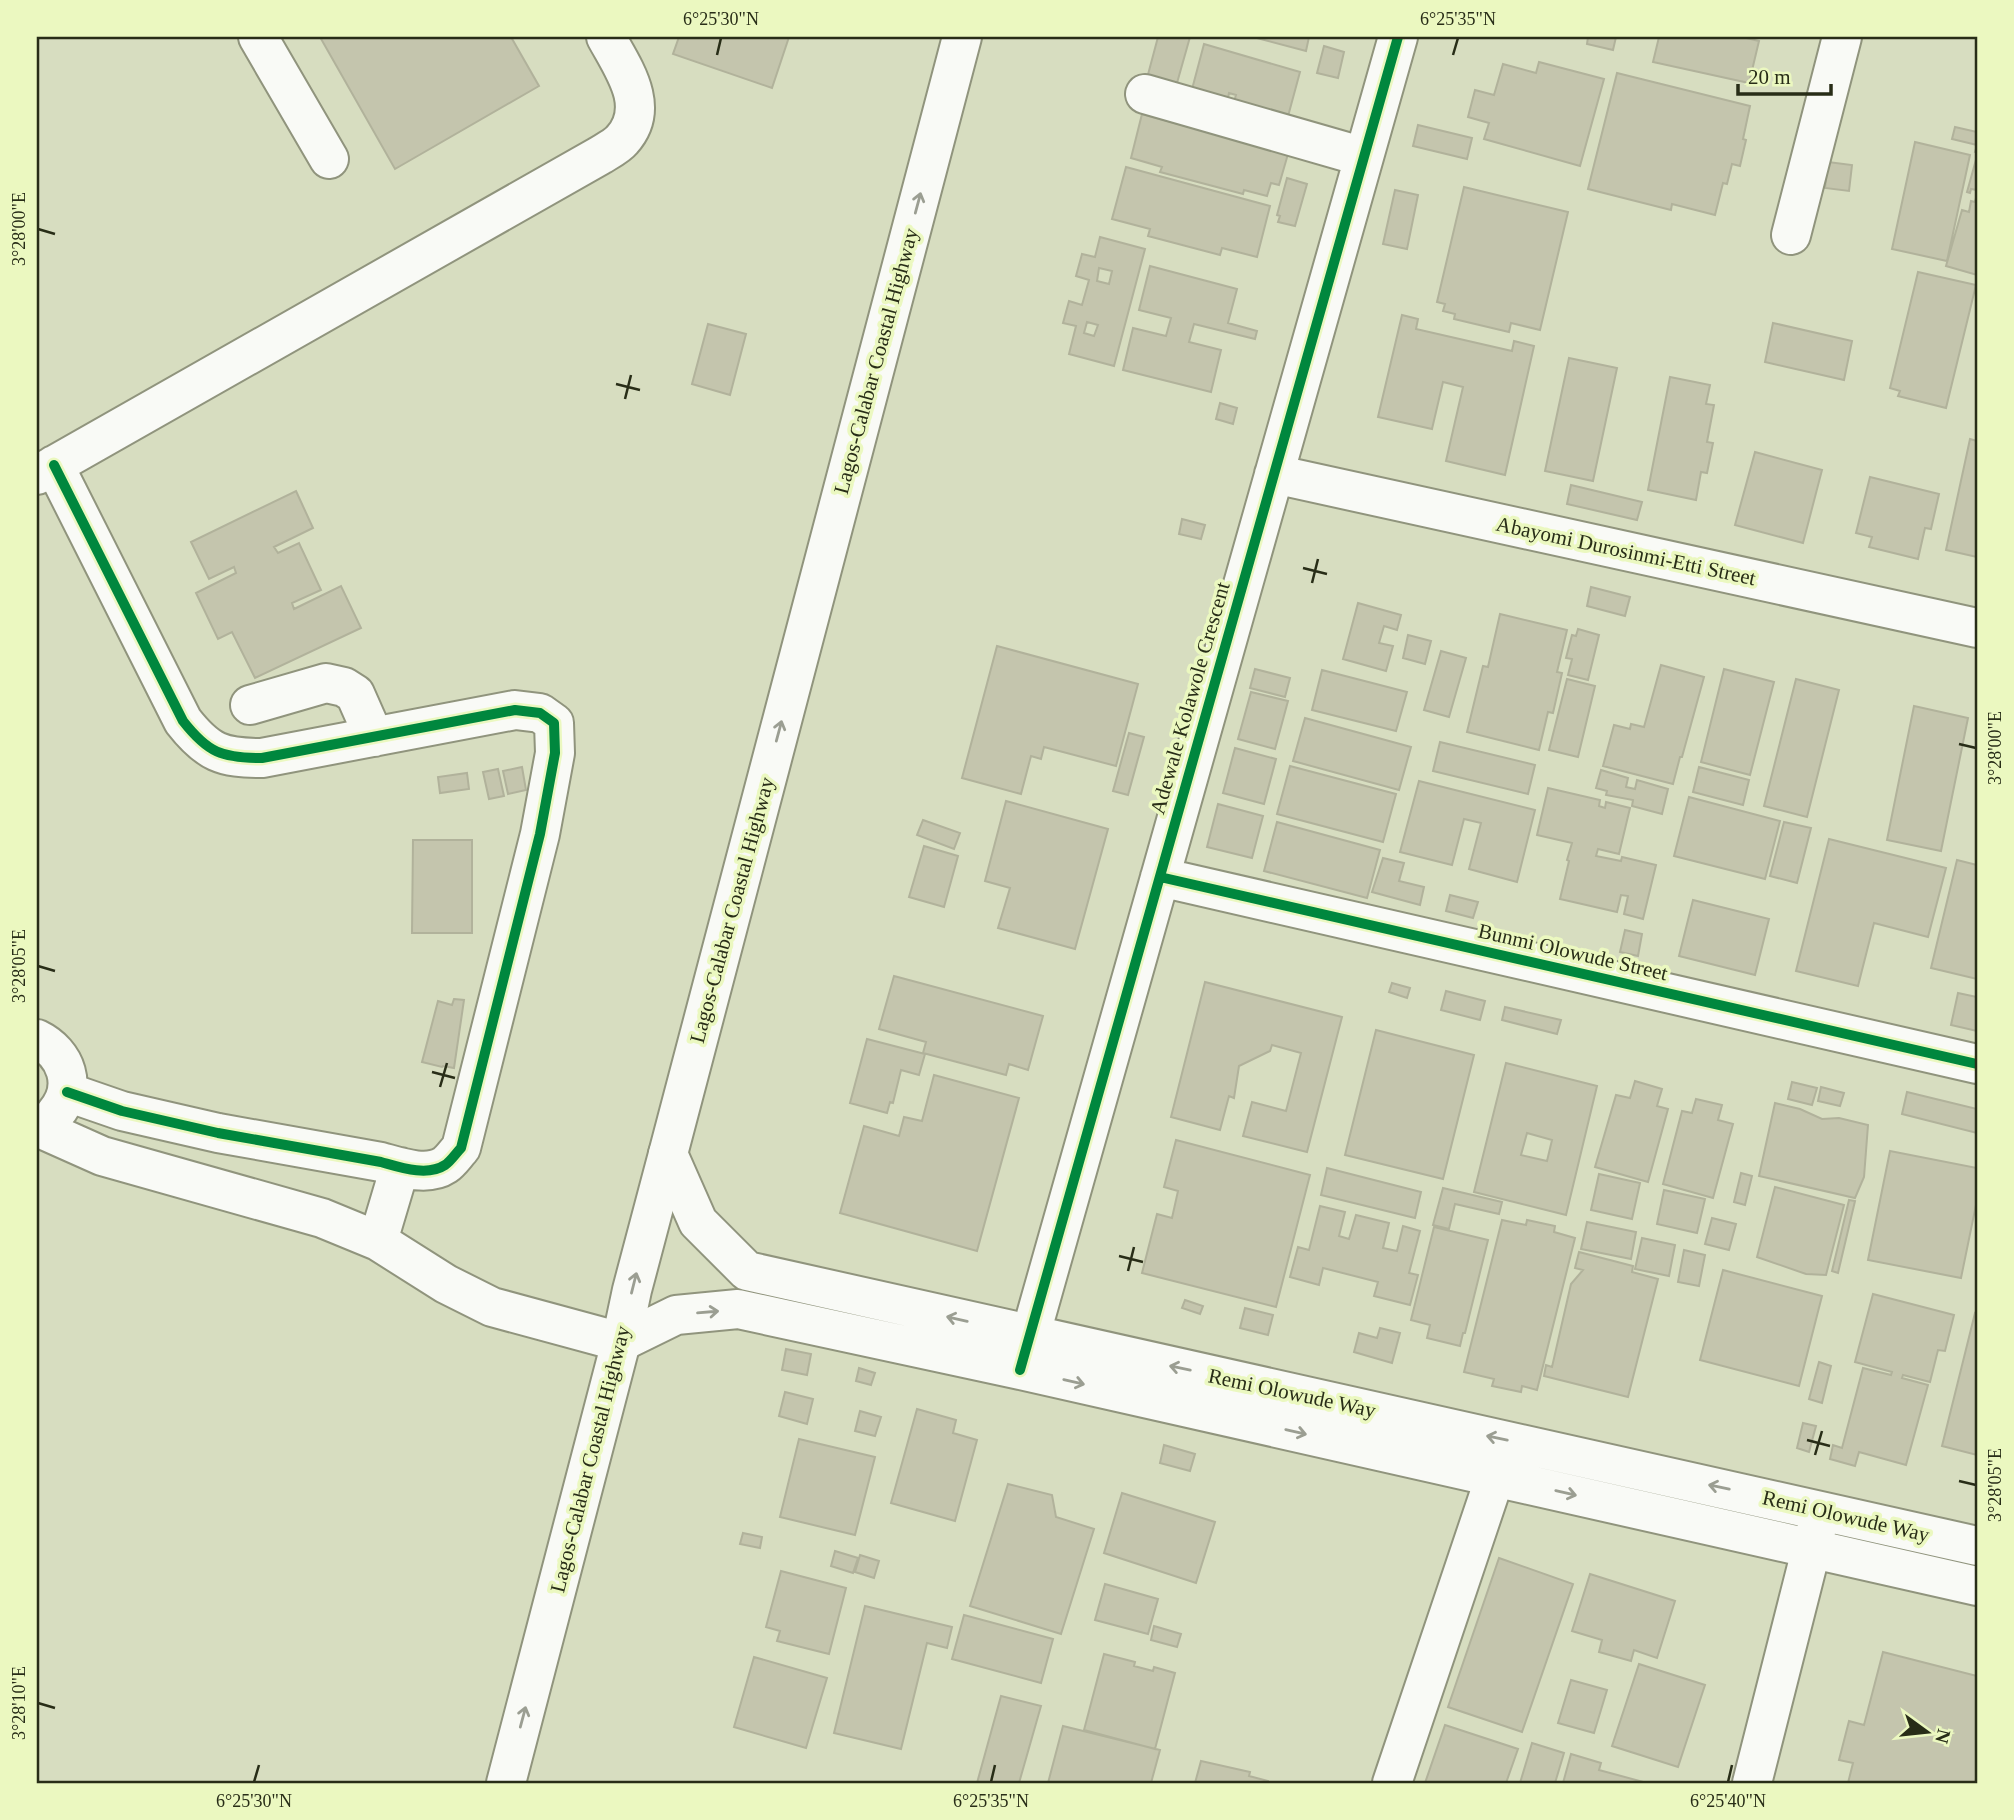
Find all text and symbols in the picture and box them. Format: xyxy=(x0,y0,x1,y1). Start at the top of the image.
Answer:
text: 6°25'30"N xyxy=(683,9,759,29)
text: 6°25'35"N xyxy=(1420,9,1496,29)
scale bar xyxy=(1738,52,1830,96)
text: 20 m xyxy=(1748,65,1791,89)
text: 3°28'00"E xyxy=(9,192,29,266)
one-way arrow xyxy=(912,193,925,215)
street label: Lagos-Calabar Coastal Highway xyxy=(829,225,923,496)
street label: Abayomi Durosinmi-Etti Street xyxy=(1494,512,1758,590)
street label: Adewale Kolawole Crescent xyxy=(1145,579,1235,817)
text: 3°28'00"E xyxy=(1985,711,2005,785)
one-way arrow xyxy=(773,721,786,743)
street label: Lagos-Calabar Coastal Highway xyxy=(685,774,779,1045)
street label: Bunmi Olowude Street xyxy=(1476,919,1670,986)
text: 3°28'05"E xyxy=(9,929,29,1003)
one-way arrow xyxy=(628,1272,641,1295)
one-way arrow xyxy=(696,1305,718,1318)
one-way arrow xyxy=(947,1311,969,1324)
street label: Lagos-Calabar Coastal Highway xyxy=(545,1323,635,1595)
one-way arrow xyxy=(1169,1361,1191,1374)
street label: Remi Olowude Way xyxy=(1206,1364,1378,1423)
one-way arrow xyxy=(1062,1375,1085,1389)
one-way arrow xyxy=(1284,1426,1307,1439)
one-way arrow xyxy=(1486,1431,1509,1445)
text: 3°28'05"E xyxy=(1985,1448,2005,1522)
one-way arrow xyxy=(1709,1480,1731,1493)
street label: Remi Olowude Way xyxy=(1760,1485,1932,1547)
one-way arrow xyxy=(1554,1486,1577,1500)
text: 3°28'10"E xyxy=(9,1666,29,1740)
north arrow xyxy=(1892,1698,1962,1768)
one-way arrow xyxy=(517,1706,530,1729)
text: N xyxy=(1931,1727,1955,1746)
text: 6°25'30"N xyxy=(216,1791,292,1811)
text: 6°25'35"N xyxy=(953,1791,1029,1811)
text: 6°25'40"N xyxy=(1690,1791,1766,1811)

